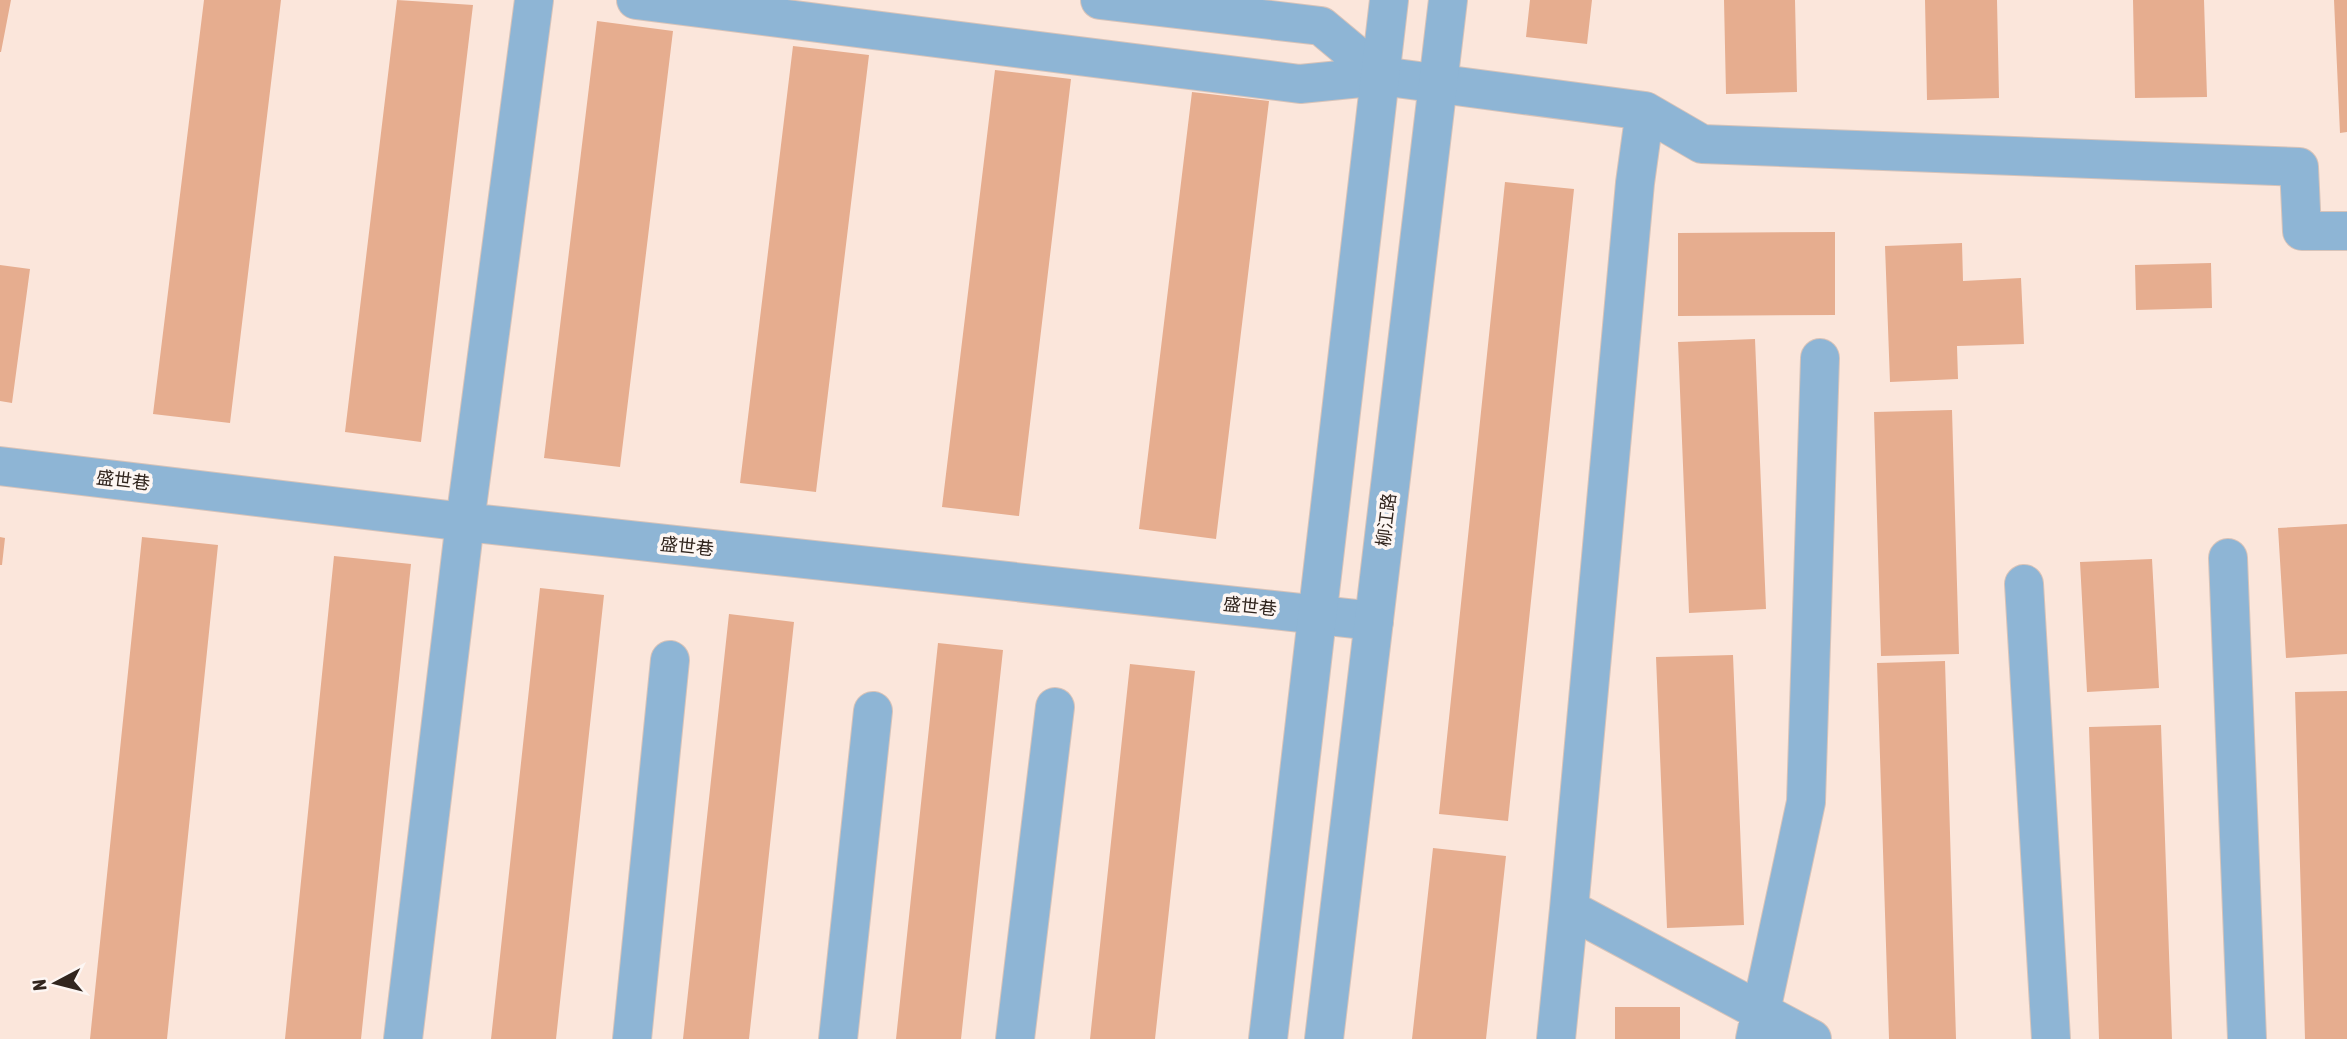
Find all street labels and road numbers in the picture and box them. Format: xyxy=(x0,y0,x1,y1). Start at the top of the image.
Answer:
street label: 盛世巷 xyxy=(95,466,151,494)
street label: 柳江路 xyxy=(1372,492,1400,548)
street label: 盛世巷 xyxy=(659,533,715,559)
street label: 盛世巷 xyxy=(1222,593,1278,619)

